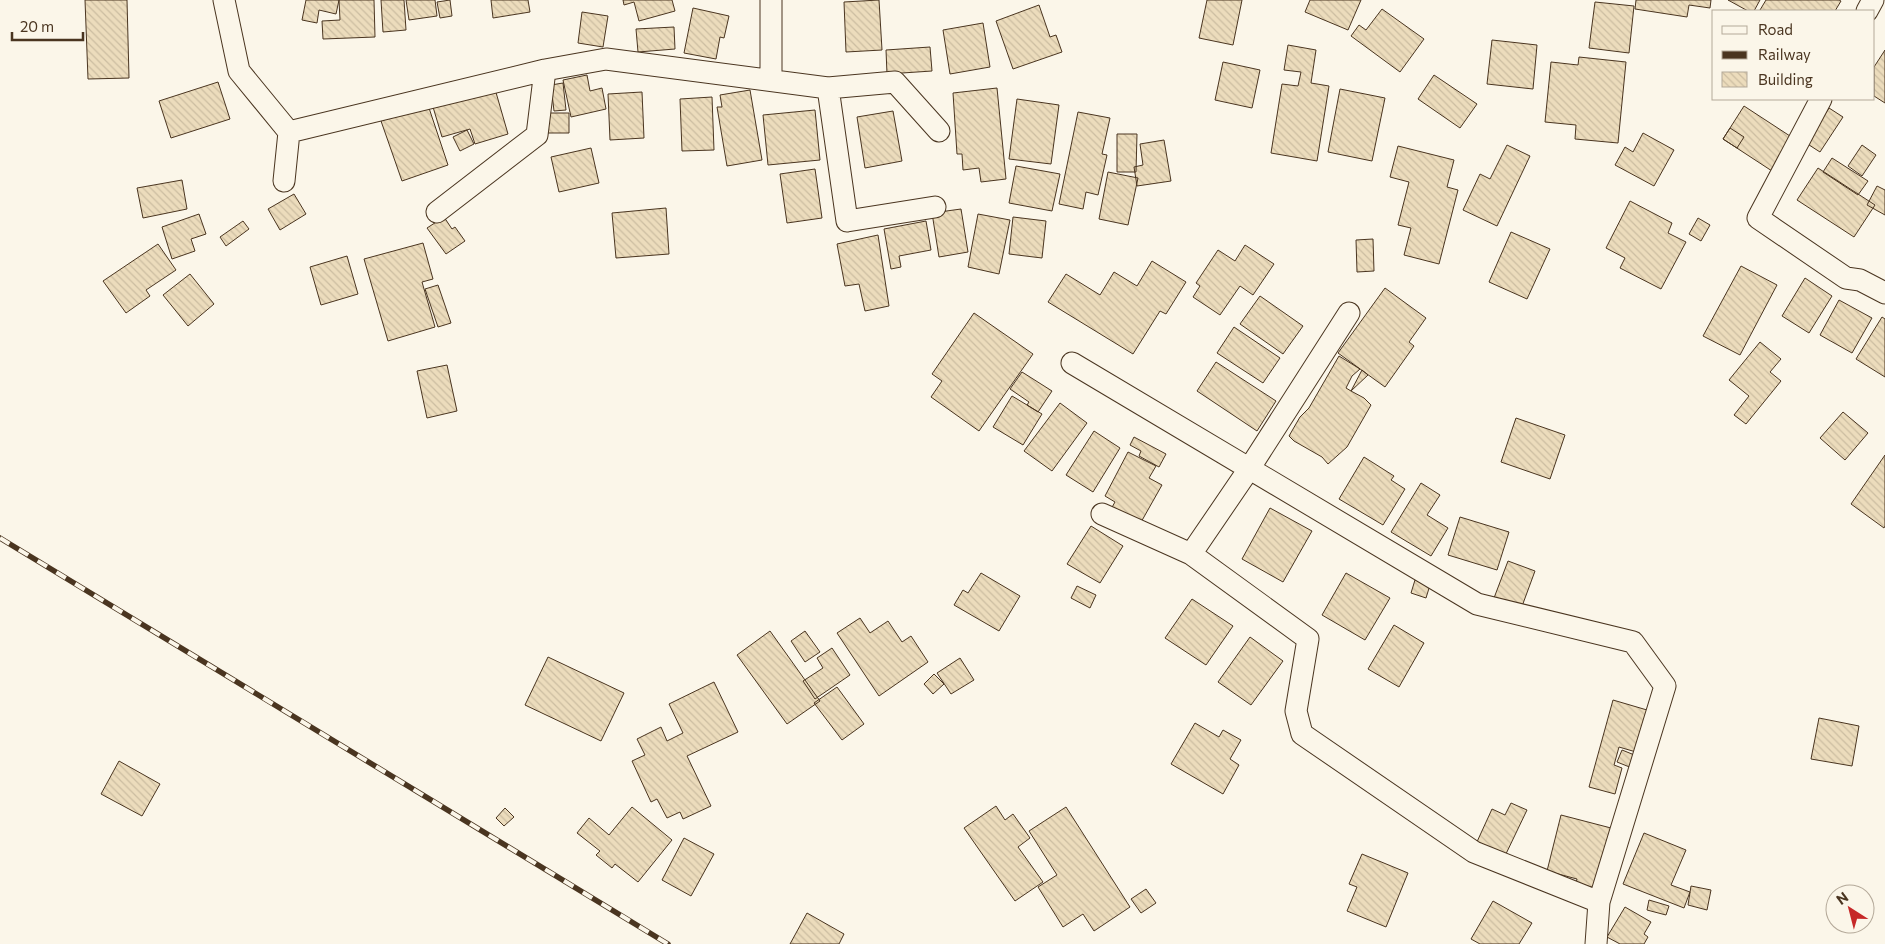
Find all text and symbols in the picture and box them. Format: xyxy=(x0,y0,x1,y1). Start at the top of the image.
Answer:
scale bar xyxy=(12,10,84,42)
legend xyxy=(1712,10,1875,100)
text: 20 m xyxy=(20,17,54,35)
text: Road xyxy=(1758,20,1793,38)
text: Railway xyxy=(1758,45,1811,63)
text: Building xyxy=(1758,70,1813,88)
north arrow xyxy=(1825,884,1875,934)
text: N xyxy=(1833,888,1851,908)

